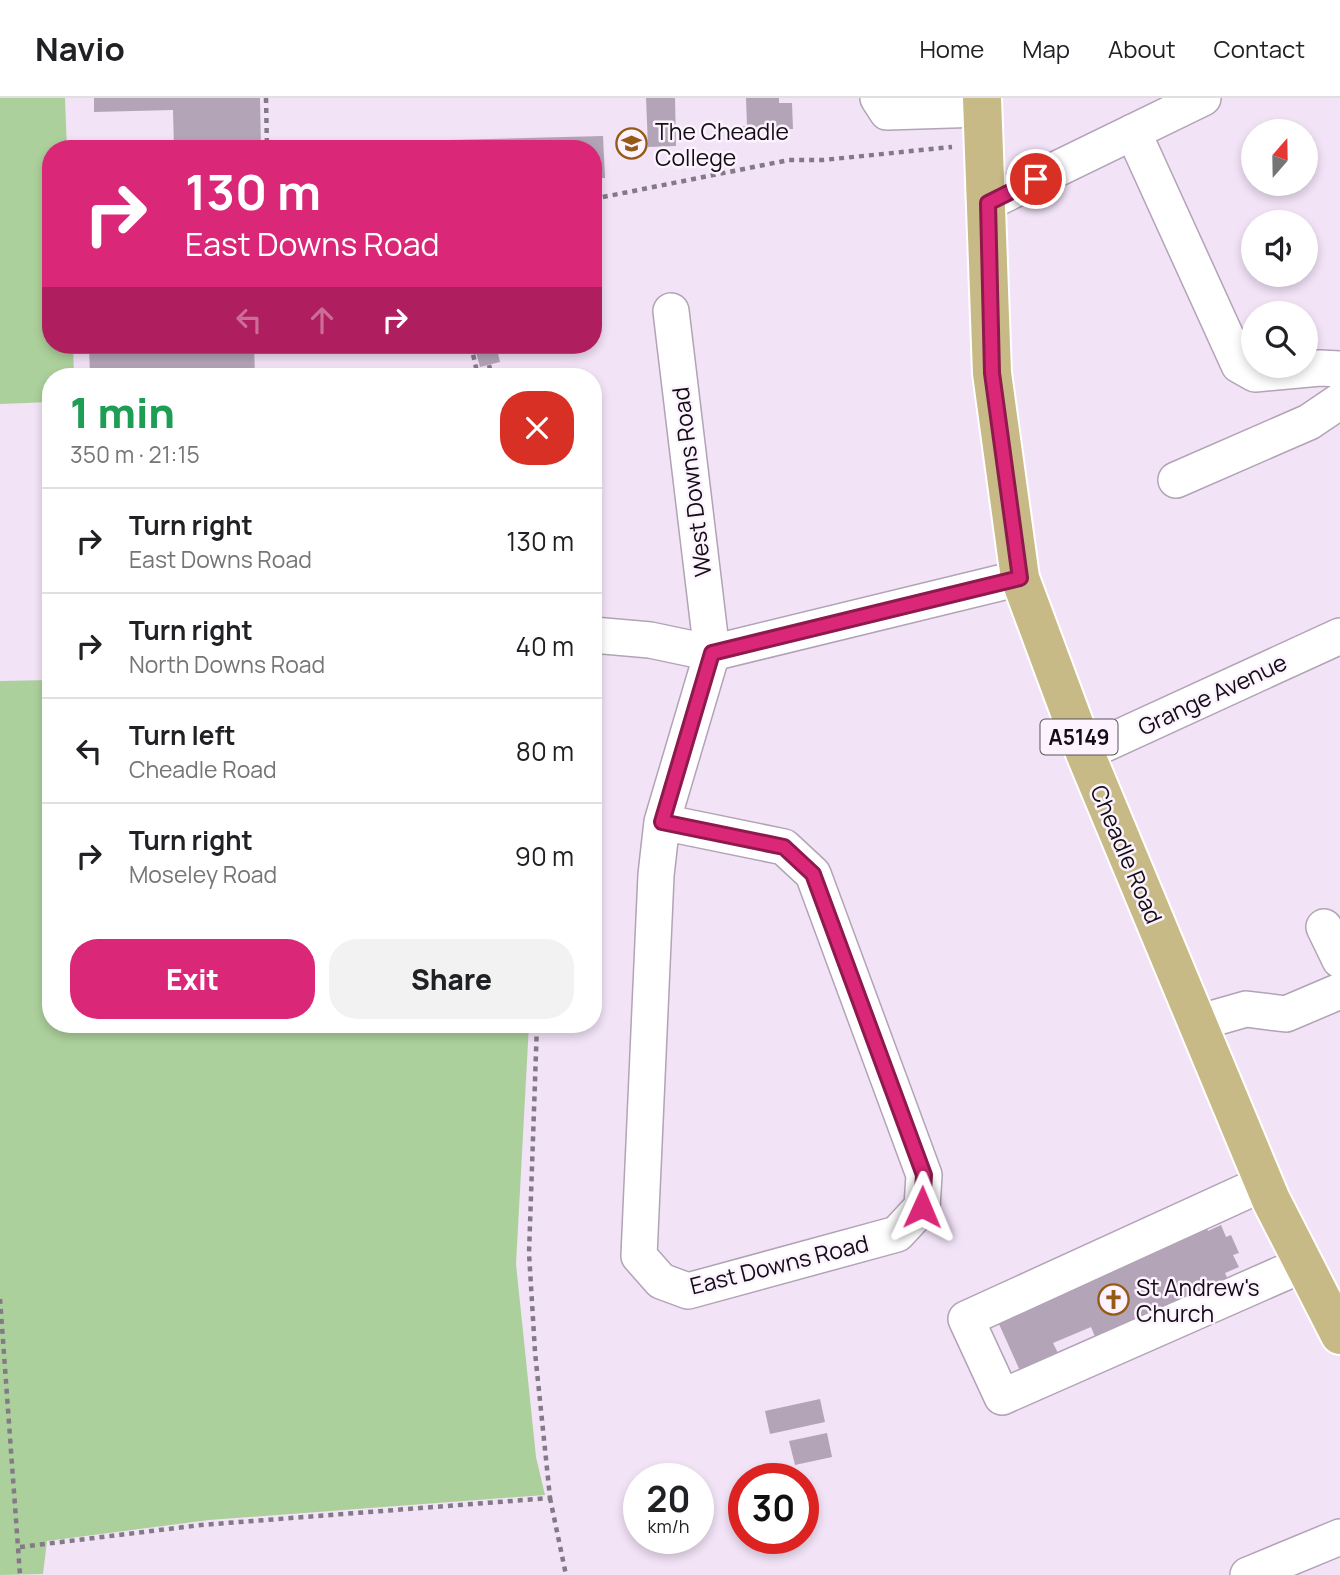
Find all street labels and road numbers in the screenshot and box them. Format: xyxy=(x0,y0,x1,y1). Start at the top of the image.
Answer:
street label: West Downs Road xyxy=(664,385,718,579)
street label: Grange Avenue xyxy=(1132,646,1292,742)
road number: A5149 xyxy=(1040,720,1118,754)
street label: Cheadle Road xyxy=(1083,780,1171,928)
street label: East Downs Road xyxy=(686,1226,872,1302)

